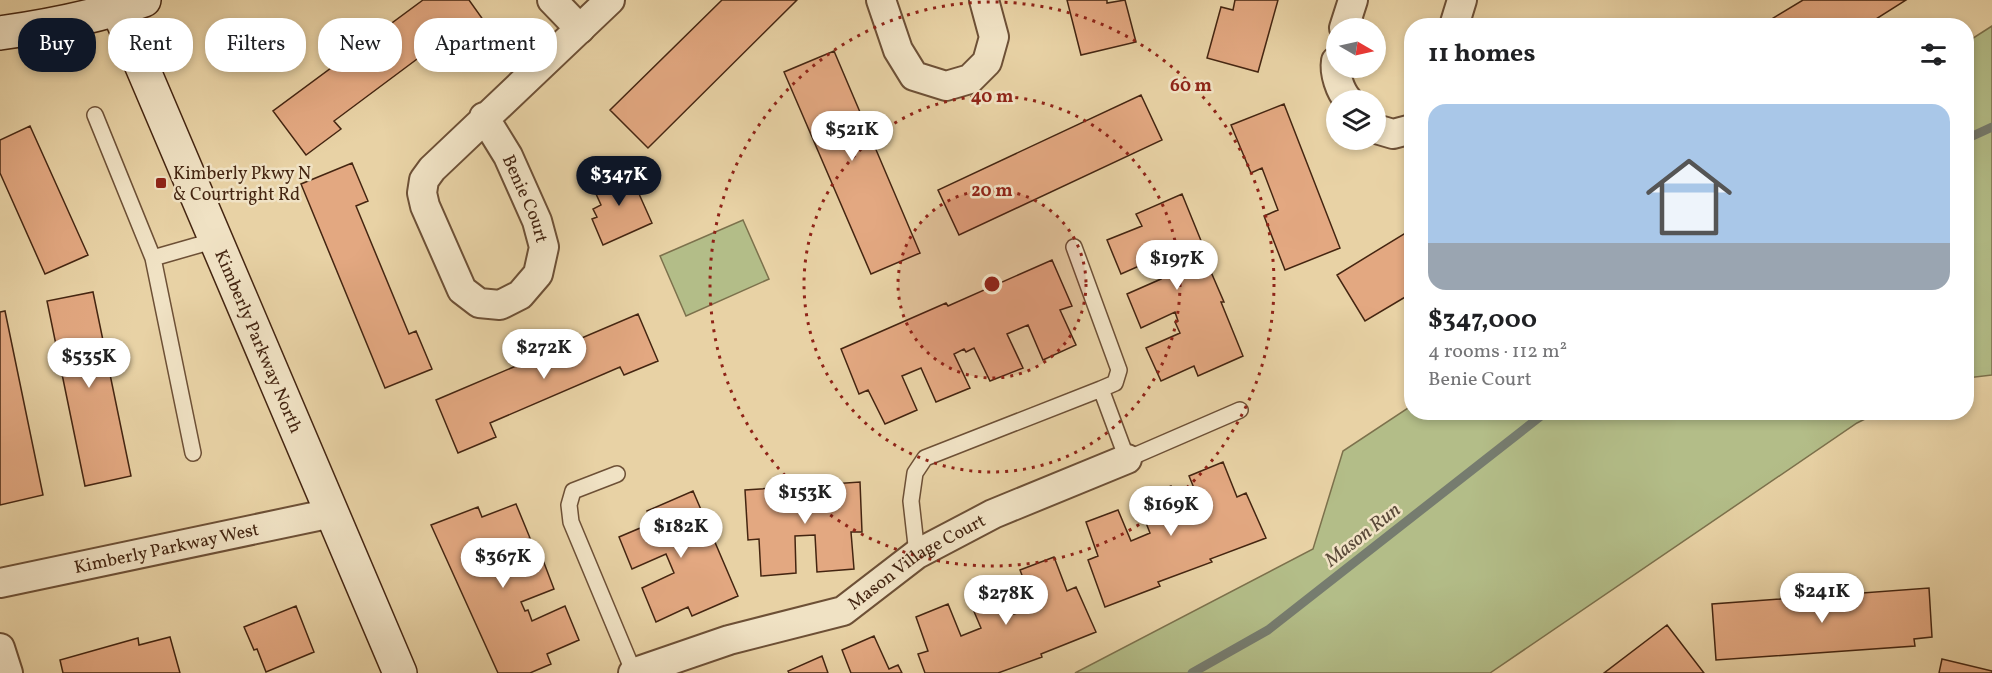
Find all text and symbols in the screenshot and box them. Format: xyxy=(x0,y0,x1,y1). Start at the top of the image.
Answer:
chip: Buy xyxy=(18,18,96,72)
chip: Rent xyxy=(108,18,193,72)
chip: Filters xyxy=(205,18,306,72)
chip: New xyxy=(318,18,402,72)
chip: Apartment xyxy=(414,18,557,72)
north arrow xyxy=(1326,18,1386,78)
map controls xyxy=(1326,18,1386,150)
text: 11 homes xyxy=(1428,36,1535,72)
icon: filters xyxy=(1917,38,1950,71)
text: 60 m xyxy=(1170,74,1212,99)
text: 40 m xyxy=(971,85,1013,110)
button: layers xyxy=(1326,90,1386,150)
pin: $521K xyxy=(810,111,894,162)
text: $521K xyxy=(825,116,879,144)
icon: home xyxy=(1635,143,1743,251)
street label: Benie Court xyxy=(495,151,553,246)
pin: $347K xyxy=(577,156,661,207)
text: $347K xyxy=(590,161,648,189)
place label: Kimberly Pkwy N & Courtright Rd xyxy=(173,162,311,208)
marker: Kimberly Pkwy N & Courtright Rd xyxy=(154,176,168,190)
text: 20 m xyxy=(971,179,1013,204)
pin: $197K xyxy=(1135,240,1219,291)
text: $197K xyxy=(1150,245,1204,273)
street label: Kimberly Parkway North xyxy=(207,246,308,438)
centre of rings xyxy=(982,274,1002,294)
text: $347,000 xyxy=(1428,302,1537,338)
pin: $272K xyxy=(502,329,586,380)
text: $272K xyxy=(516,334,572,362)
pin: $535K xyxy=(47,338,131,389)
text: 4 rooms · 112 m² xyxy=(1428,338,1567,366)
text: $535K xyxy=(61,343,117,371)
text: Benie Court xyxy=(1428,366,1532,394)
pin: $153K xyxy=(763,474,847,525)
text: $153K xyxy=(778,479,832,507)
pin: $169K xyxy=(1129,486,1213,537)
text: $169K xyxy=(1143,491,1199,519)
water label: Mason Run xyxy=(1318,497,1407,575)
pin: $182K xyxy=(639,508,723,559)
street label: Mason Village Court xyxy=(843,509,990,617)
text: $182K xyxy=(654,513,708,541)
street label: Kimberly Parkway West xyxy=(72,518,261,581)
pin: $367K xyxy=(461,538,545,589)
text: $367K xyxy=(475,543,531,571)
pin: $241K xyxy=(1780,573,1864,624)
pin: $278K xyxy=(964,575,1048,626)
text: $241K xyxy=(1794,578,1850,606)
text: $278K xyxy=(978,580,1034,608)

